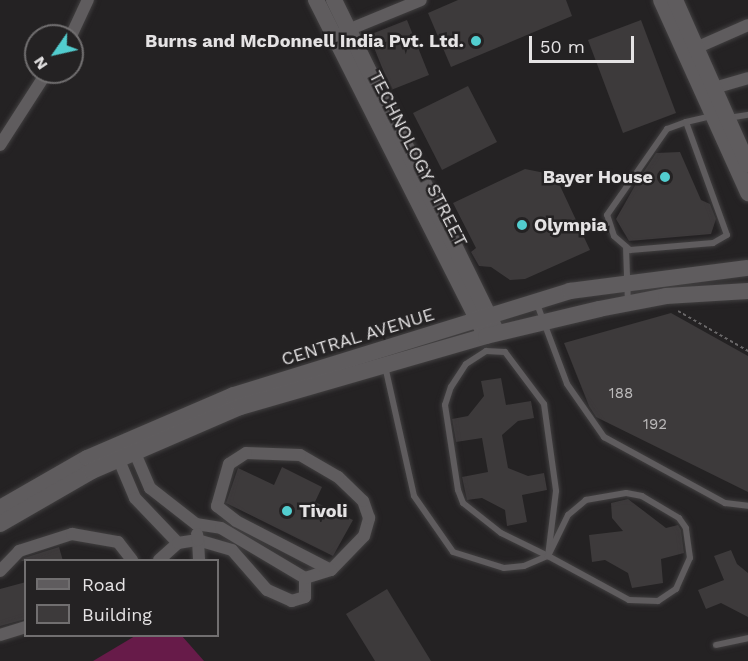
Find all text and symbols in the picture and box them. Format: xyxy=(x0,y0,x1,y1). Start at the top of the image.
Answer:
north arrow xyxy=(24,24,84,84)
scale bar xyxy=(532,24,637,62)
place label: Burns and McDonnell India Pvt. Ltd. xyxy=(145,30,464,52)
marker: Burns and McDonnell India Pvt. Ltd. xyxy=(469,34,483,48)
text: 50 m xyxy=(540,36,585,57)
text: N xyxy=(29,53,52,73)
street label: TECHNOLOGY STREET xyxy=(364,67,472,251)
place label: Bayer House xyxy=(542,166,653,188)
marker: Bayer House xyxy=(658,170,672,184)
place label: Olympia xyxy=(534,214,607,236)
marker: Olympia xyxy=(515,218,529,232)
street label: CENTRAL AVENUE xyxy=(278,303,438,371)
house number: 188 xyxy=(609,385,633,403)
house number: 192 xyxy=(643,416,667,434)
place label: Tivoli xyxy=(299,500,348,522)
marker: Tivoli xyxy=(280,504,294,518)
legend xyxy=(24,559,219,637)
text: Road xyxy=(82,574,126,595)
text: Building xyxy=(82,604,152,625)

